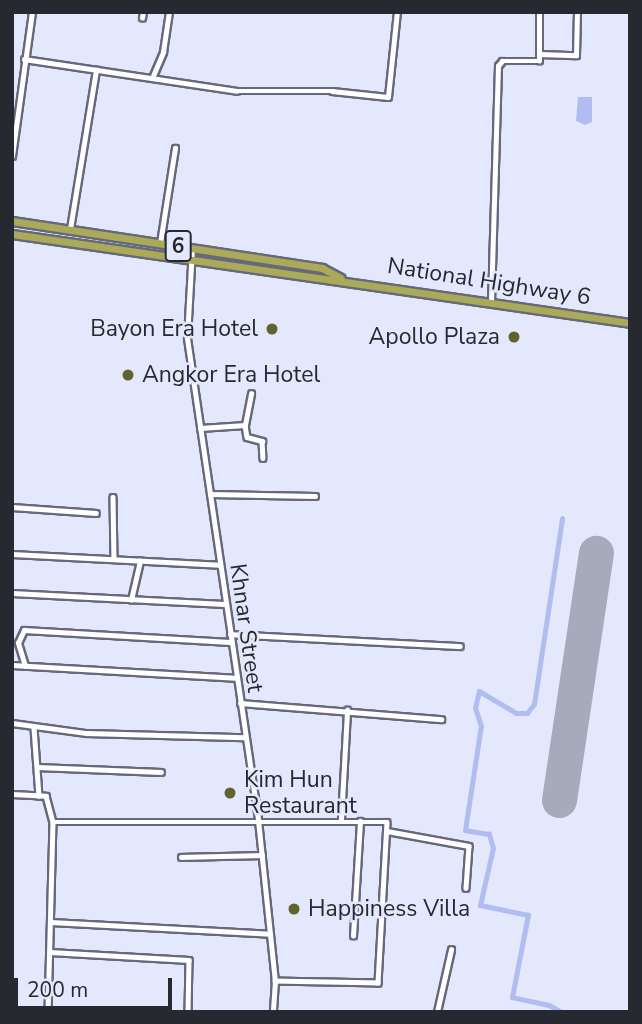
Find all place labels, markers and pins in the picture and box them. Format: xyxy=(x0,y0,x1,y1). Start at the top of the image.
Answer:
place label: Bayon Era Hotel xyxy=(90,315,258,343)
marker: Bayon Era Hotel xyxy=(264,321,280,337)
place label: Apollo Plaza xyxy=(369,323,500,351)
marker: Apollo Plaza xyxy=(506,329,522,345)
place label: Angkor Era Hotel xyxy=(142,361,320,389)
marker: Angkor Era Hotel xyxy=(120,367,136,383)
place label: Kim Hun Restaurant xyxy=(244,766,357,820)
marker: Kim Hun Restaurant xyxy=(222,785,238,801)
place label: Happiness Villa xyxy=(308,895,470,923)
marker: Happiness Villa xyxy=(286,901,302,917)

